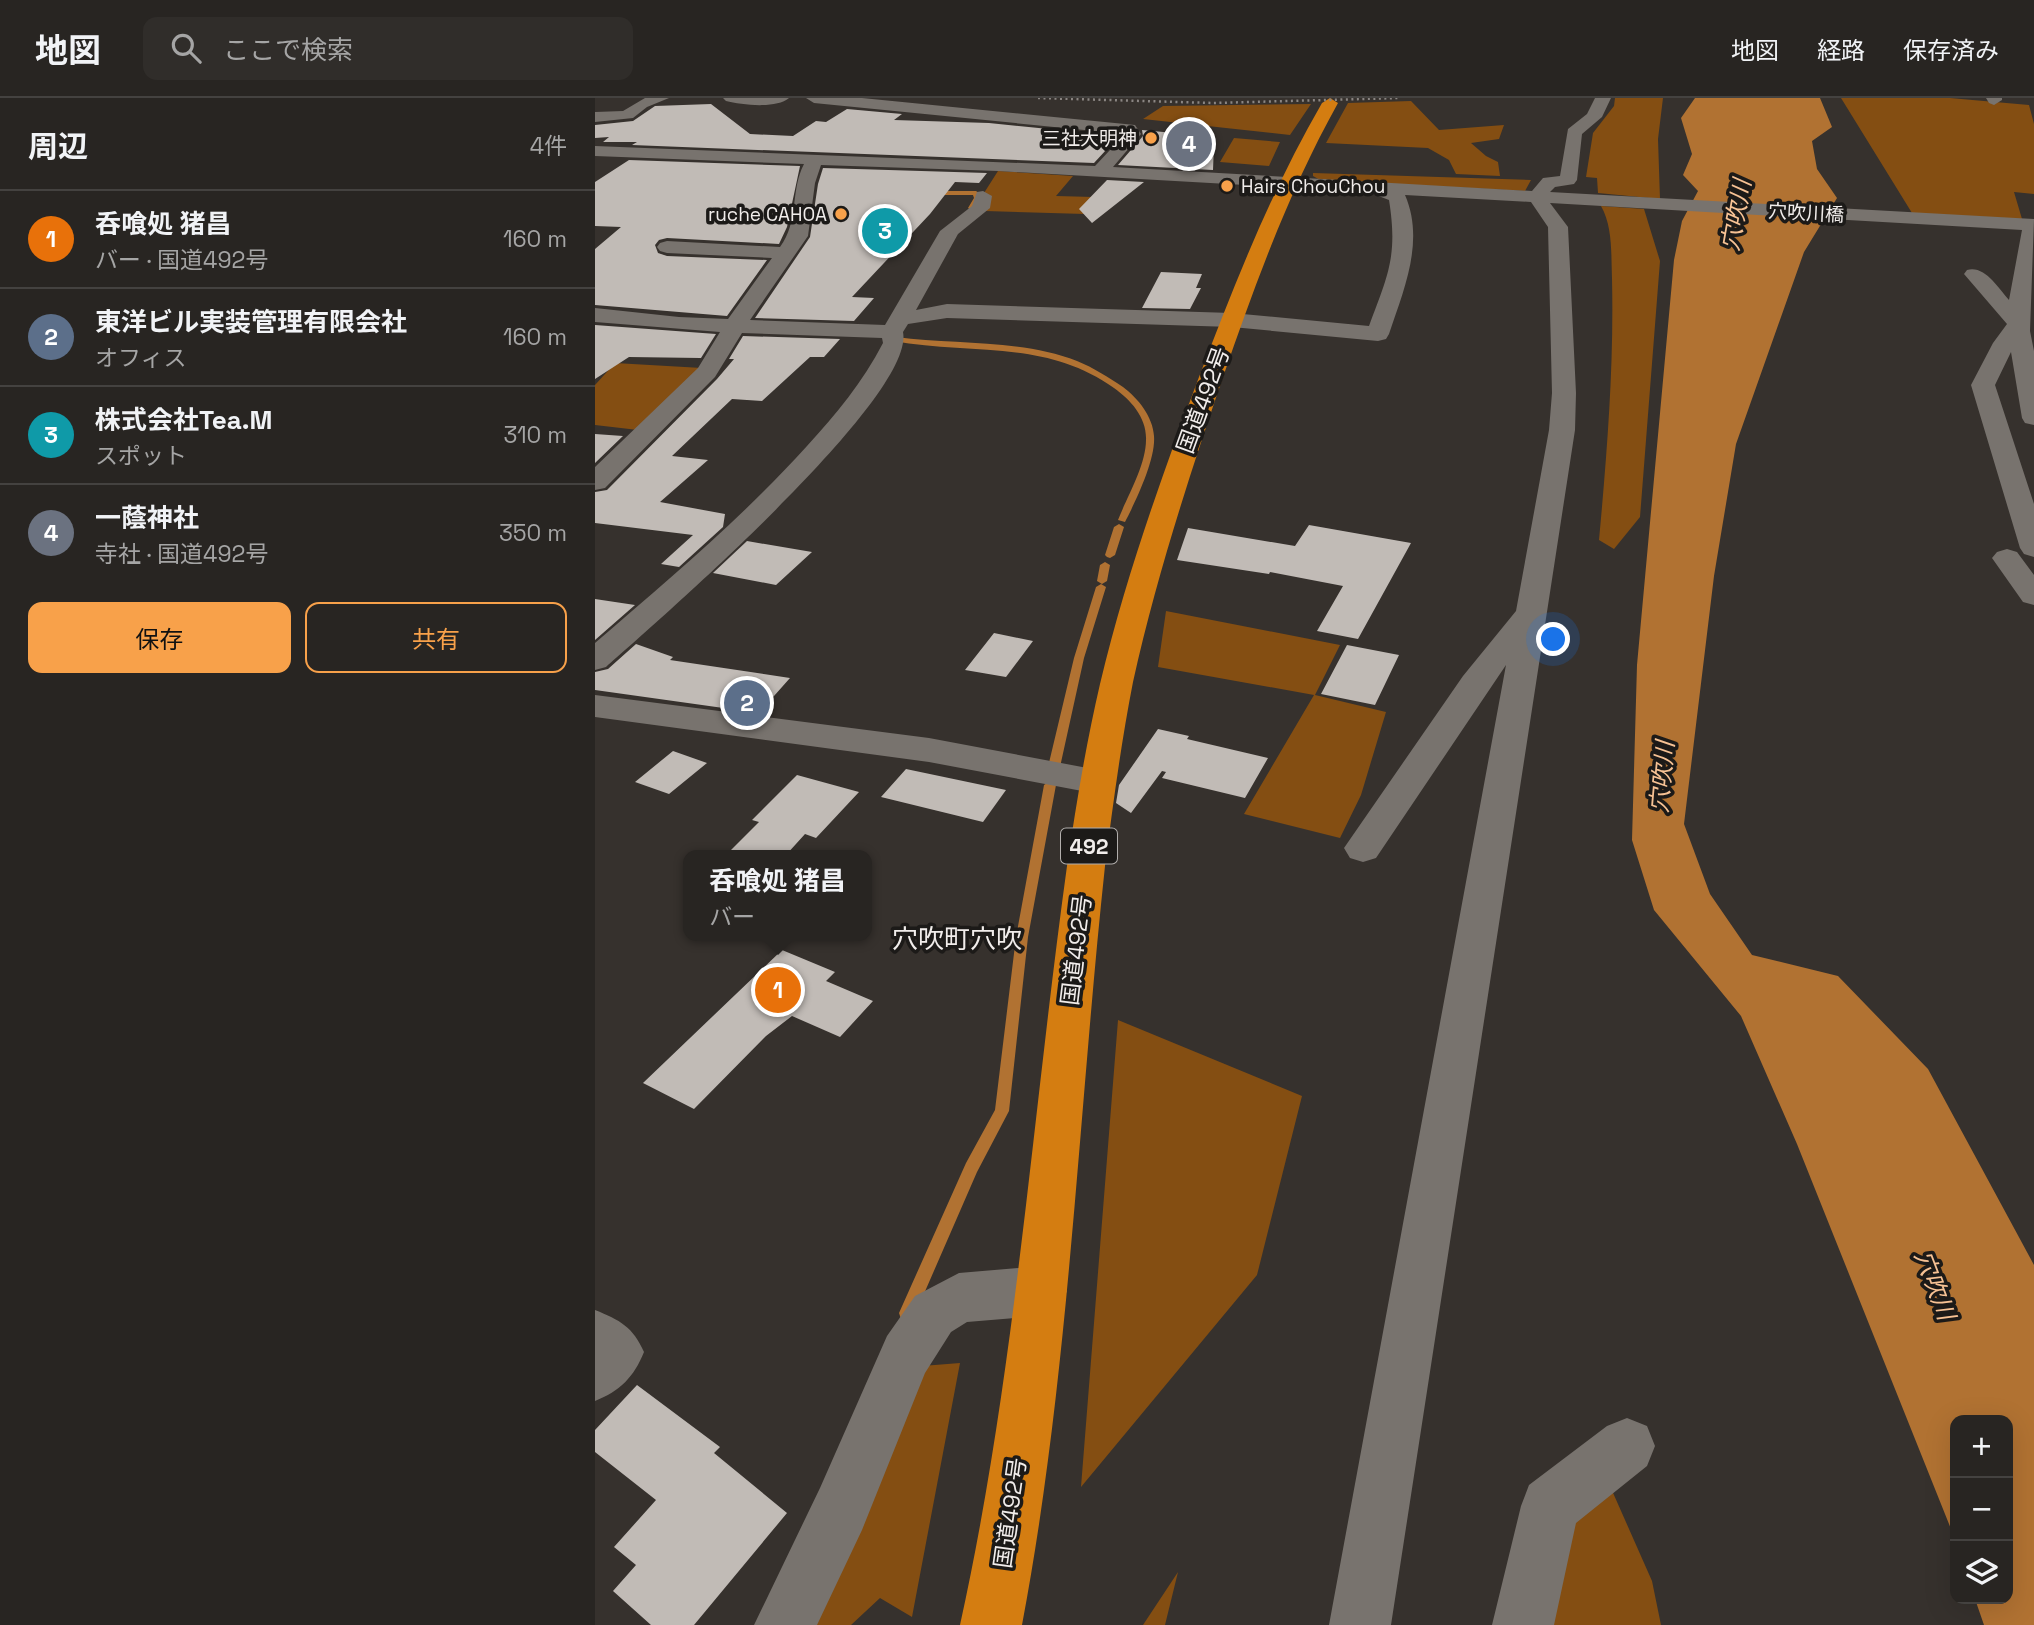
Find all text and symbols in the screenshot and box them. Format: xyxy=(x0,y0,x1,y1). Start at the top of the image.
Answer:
search box xyxy=(143,17,633,80)
icon: search xyxy=(167,29,205,67)
text: 地図 xyxy=(35,30,101,72)
text: ここで検索 xyxy=(223,33,353,67)
text: 地図 xyxy=(1731,35,1779,66)
text: 経路 xyxy=(1817,35,1865,66)
text: 保存済み xyxy=(1903,35,1999,66)
pin: 4 xyxy=(1166,118,1212,170)
place label: 三社大明神 xyxy=(1042,126,1137,151)
text: 周辺 xyxy=(28,127,88,166)
marker: 三社大明神 xyxy=(1143,130,1159,146)
text: 4件 xyxy=(530,131,567,161)
place label: Hairs ChouChou xyxy=(1241,174,1385,199)
water label: 穴吹川 xyxy=(1714,174,1758,253)
marker: Hairs ChouChou xyxy=(1219,178,1235,194)
street label: 穴吹川橋 xyxy=(1767,199,1845,227)
place label: ruche CAHOA xyxy=(708,202,827,227)
pin: 3 xyxy=(862,205,908,257)
marker: ruche CAHOA xyxy=(833,206,849,222)
text: 呑喰処 猪昌 xyxy=(95,207,232,241)
text: 1 xyxy=(46,224,56,254)
text: 160 m xyxy=(503,224,567,254)
text: バー · 国道492号 xyxy=(95,245,268,275)
text: 東洋ビル実装管理有限会社 xyxy=(95,305,407,339)
text: 2 xyxy=(44,322,58,352)
text: 160 m xyxy=(503,322,567,352)
text: オフィス xyxy=(95,343,187,373)
street label: 国道492号 xyxy=(1170,343,1236,457)
text: 株式会社Tea.M xyxy=(95,403,273,437)
text: 3 xyxy=(44,420,58,450)
text: 310 m xyxy=(503,420,567,450)
text: スポット xyxy=(95,441,187,471)
text: 一蔭神社 xyxy=(95,501,199,535)
text: 4 xyxy=(44,518,58,548)
text: 350 m xyxy=(499,518,567,548)
text: 寺社 · 国道492号 xyxy=(95,539,268,569)
button: 保存 xyxy=(28,602,291,673)
button: 共有 xyxy=(305,602,567,673)
your location xyxy=(1536,622,1570,656)
pin: 2 xyxy=(724,677,770,729)
water label: 穴吹川 xyxy=(1643,737,1681,814)
road number: 492 xyxy=(1061,828,1117,864)
popup xyxy=(683,850,872,941)
text: 呑喰処 猪昌 xyxy=(709,864,846,898)
street label: 国道492号 xyxy=(1054,893,1098,1007)
text: バー xyxy=(709,902,755,932)
district label: 穴吹町穴吹 xyxy=(892,922,1022,956)
pin: 1 xyxy=(755,964,801,1016)
water label: 穴吹川 xyxy=(1908,1246,1963,1327)
map controls xyxy=(1950,1415,2013,1604)
button: + xyxy=(1950,1415,2013,1478)
street label: 国道492号 xyxy=(987,1456,1033,1570)
button: − xyxy=(1950,1478,2013,1541)
button: layers xyxy=(1950,1541,2013,1604)

